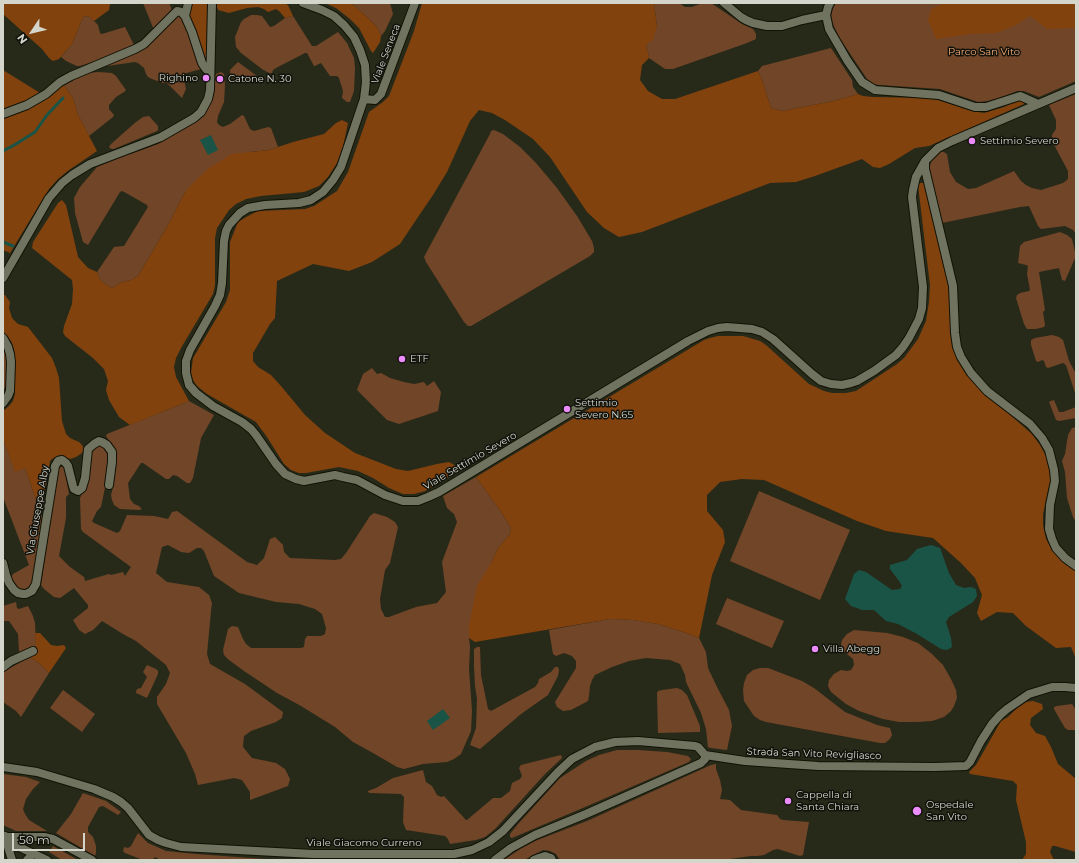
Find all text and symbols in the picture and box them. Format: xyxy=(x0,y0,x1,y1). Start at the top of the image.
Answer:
north arrow xyxy=(12,12,52,52)
street label: Viale Seneca xyxy=(369,22,403,86)
text: N xyxy=(14,31,30,47)
park label: Parco San Vito xyxy=(948,46,1020,58)
place label: Righino xyxy=(159,72,198,84)
marker: Righino xyxy=(201,73,211,83)
place label: Catone N. 30 xyxy=(228,73,292,85)
marker: Catone N. 30 xyxy=(215,74,225,84)
place label: Settimio Severo xyxy=(980,135,1059,147)
marker: Settimio Severo xyxy=(967,136,977,146)
place label: ETF xyxy=(410,353,429,365)
marker: ETF xyxy=(397,354,407,364)
place label: Settimio Severo N.65 xyxy=(575,397,633,420)
marker: Settimio Severo N.65 xyxy=(562,404,572,414)
street label: Viale Settimio Severo xyxy=(421,429,519,493)
street label: Via Giuseppe Alby xyxy=(24,465,52,555)
place label: Villa Abegg xyxy=(823,643,880,655)
marker: Villa Abegg xyxy=(810,644,820,654)
street label: Strada San Vito Revigliasco xyxy=(746,746,882,762)
place label: Cappella di Santa Chiara xyxy=(796,789,859,812)
marker: Cappella di Santa Chiara xyxy=(783,796,793,806)
place label: Ospedale San Vito xyxy=(926,799,973,822)
marker: Ospedale San Vito xyxy=(911,805,923,817)
scale bar xyxy=(14,825,87,851)
text: 50 m xyxy=(19,832,50,847)
street label: Viale Giacomo Curreno xyxy=(307,837,421,849)

